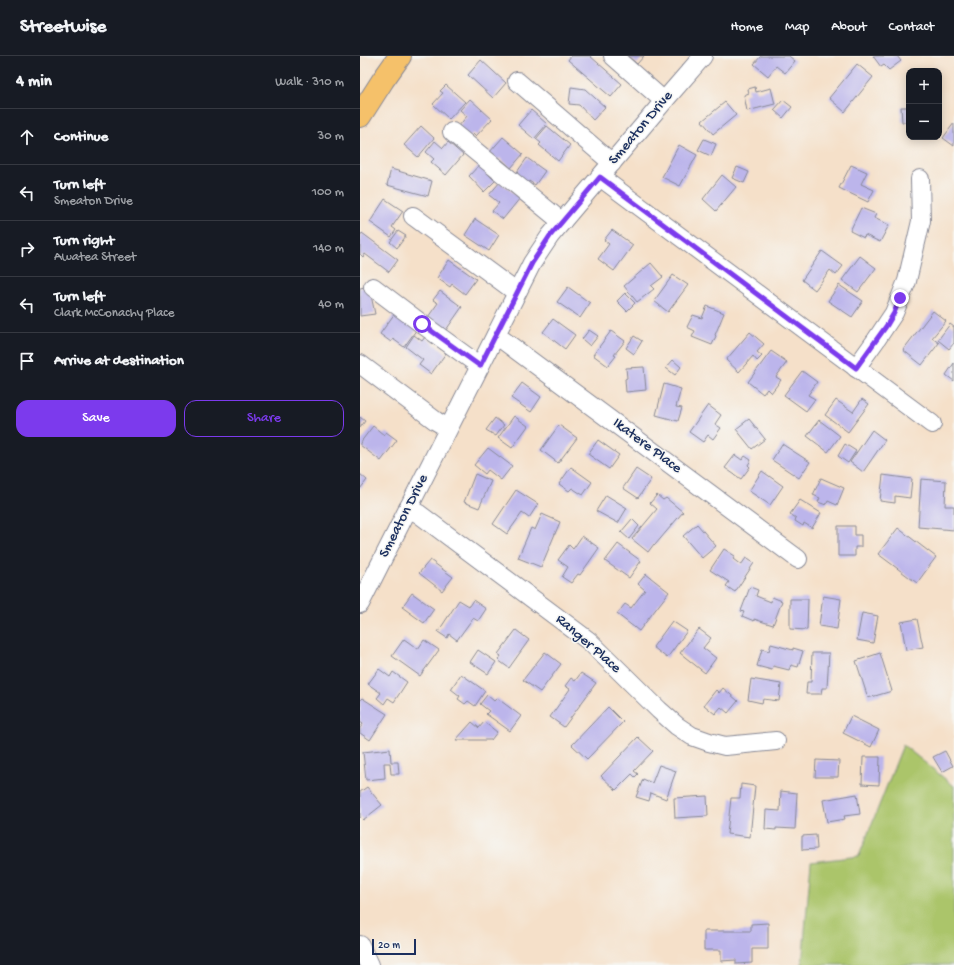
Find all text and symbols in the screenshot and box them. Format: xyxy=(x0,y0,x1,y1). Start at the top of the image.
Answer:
text: Streetwise xyxy=(20,16,106,39)
text: Home xyxy=(731,19,763,36)
text: Map xyxy=(785,19,809,36)
text: About xyxy=(831,19,867,36)
text: Contact xyxy=(889,19,934,36)
map controls xyxy=(906,68,942,140)
button: + xyxy=(906,68,942,104)
text: 4 min xyxy=(16,72,52,92)
text: Walk · 310 m xyxy=(275,75,344,90)
street label: Smeaton Drive xyxy=(605,87,677,169)
button: − xyxy=(906,104,942,140)
icon: ahead xyxy=(16,126,38,148)
text: Continue xyxy=(54,128,108,146)
text: 30 m xyxy=(318,129,344,144)
text: Turn left xyxy=(54,176,105,194)
icon: left xyxy=(16,182,38,204)
text: 100 m xyxy=(312,185,344,200)
text: Smeaton Drive xyxy=(54,194,133,209)
text: Turn right xyxy=(54,232,114,250)
icon: right xyxy=(16,238,38,260)
text: 140 m xyxy=(313,241,344,256)
text: Awatea Street xyxy=(54,250,136,265)
text: Turn left xyxy=(54,288,105,306)
route end xyxy=(891,289,909,307)
icon: left xyxy=(16,294,38,316)
text: 40 m xyxy=(318,297,344,312)
text: Clark McConachy Place xyxy=(54,306,175,321)
route start xyxy=(413,315,431,333)
icon: arrive xyxy=(16,350,38,372)
text: Arrive at destination xyxy=(54,352,184,370)
button: Save xyxy=(16,400,176,437)
button: Share xyxy=(184,400,344,437)
street label: Ikatere Place xyxy=(609,414,685,478)
street label: Smeaton Drive xyxy=(375,471,433,561)
street label: Ranger Place xyxy=(551,611,625,678)
scale bar xyxy=(372,937,416,956)
text: 20 m xyxy=(378,940,400,952)

